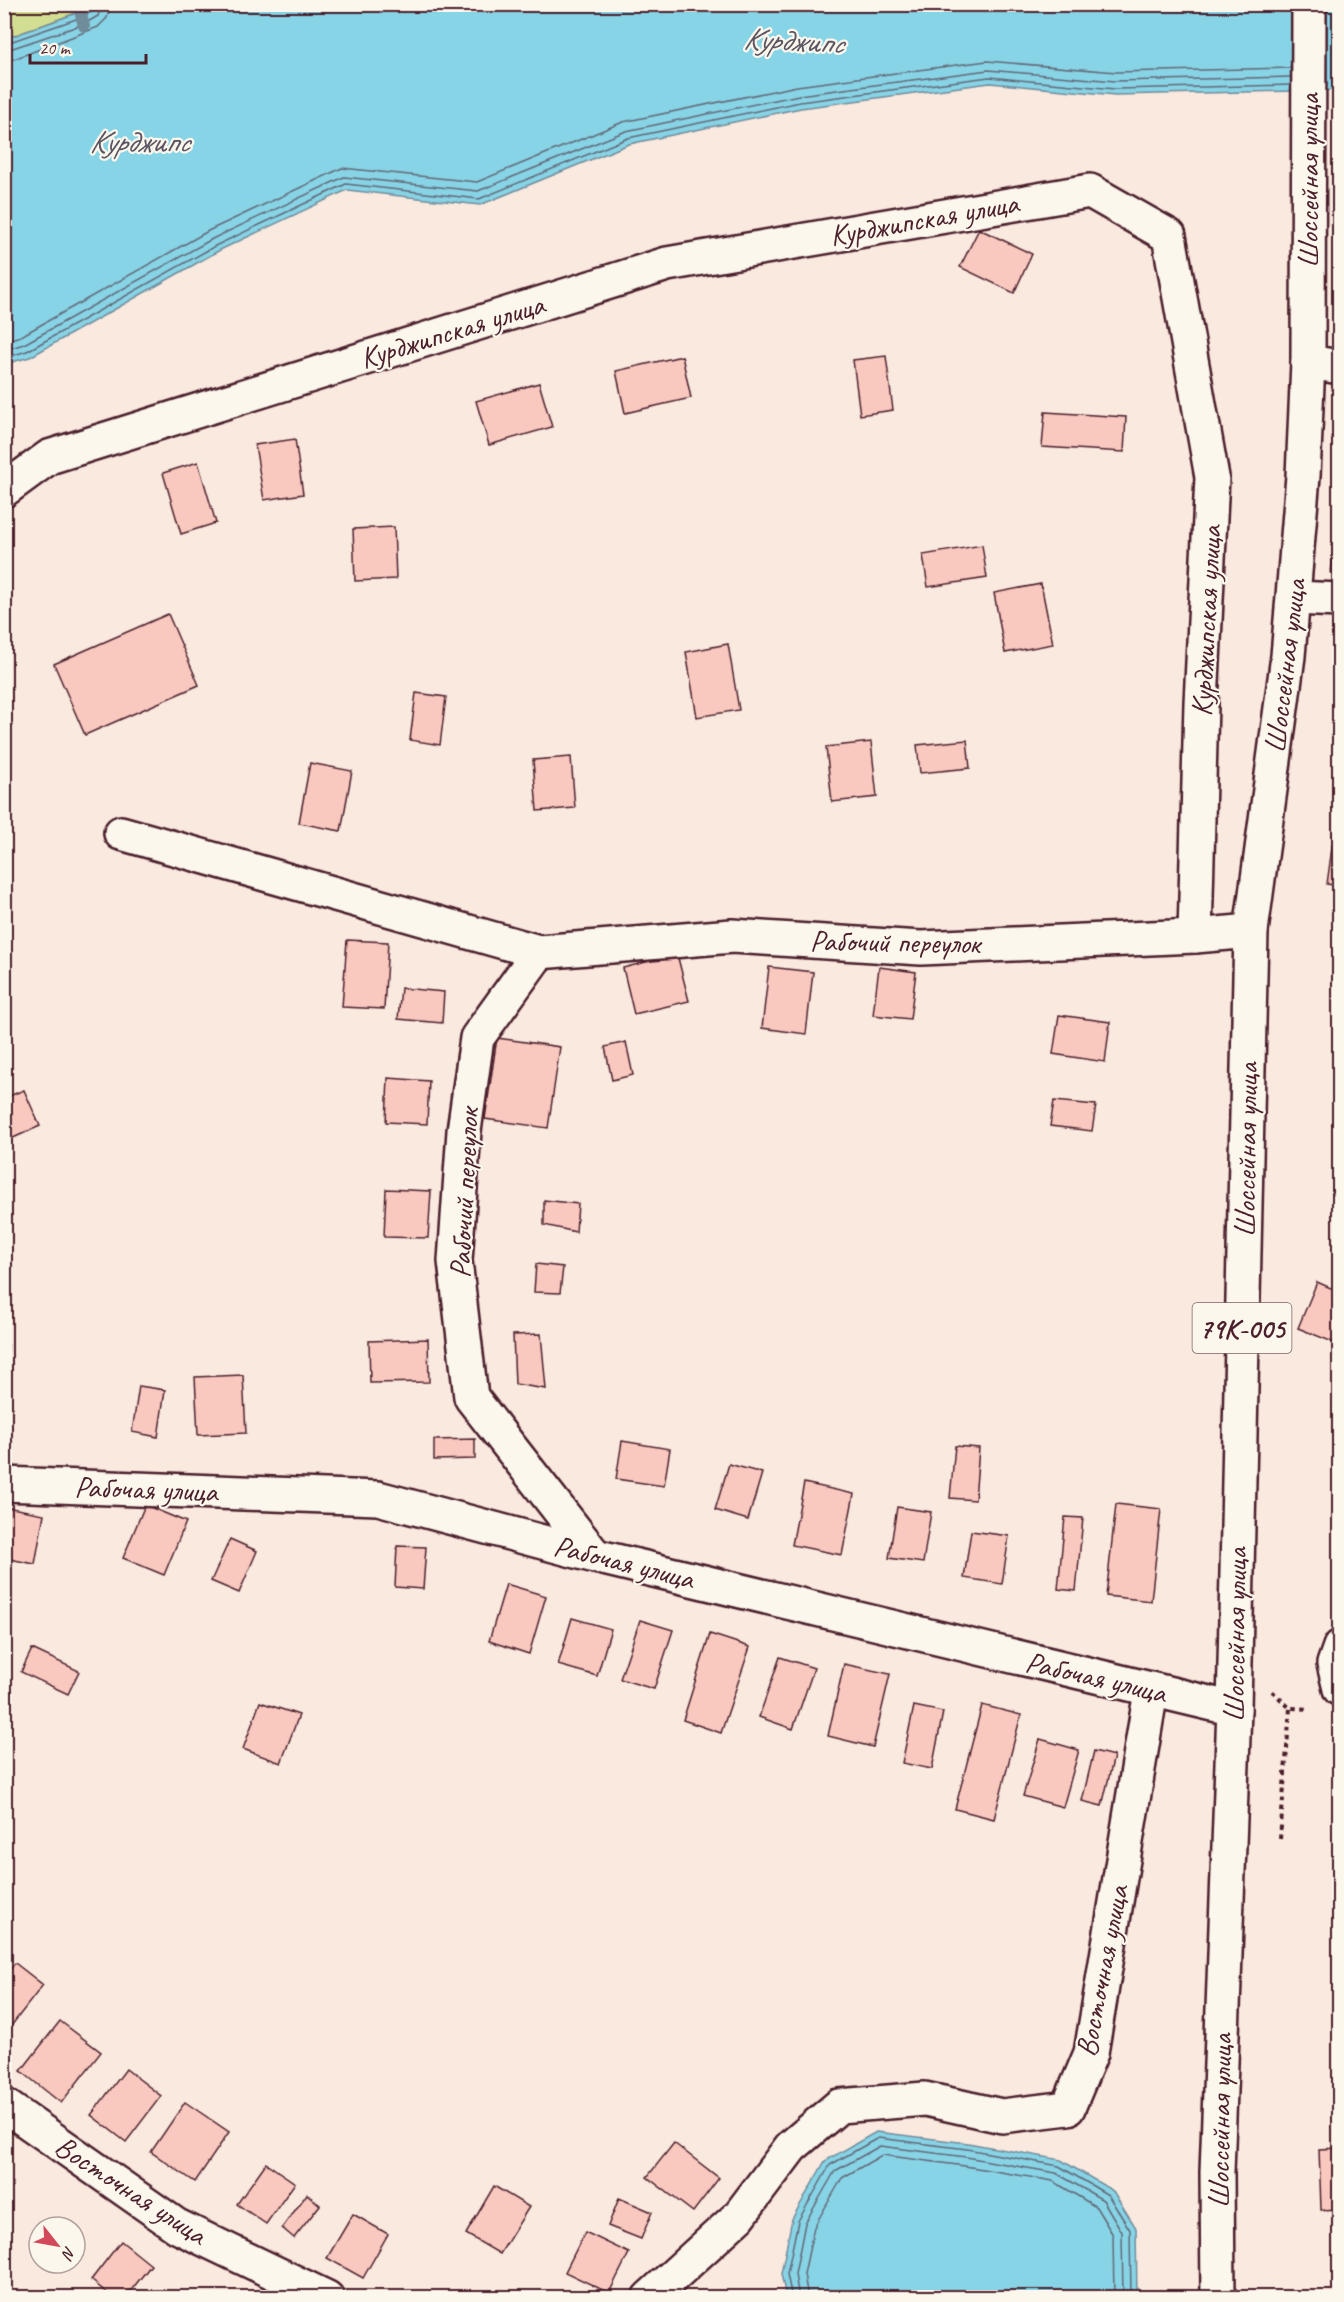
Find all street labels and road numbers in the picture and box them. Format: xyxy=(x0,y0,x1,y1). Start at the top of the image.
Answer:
street label: Шоссейная улица xyxy=(1289,92,1327,268)
street label: Курджипская улица xyxy=(827,183,1023,254)
street label: Курджипская улица xyxy=(355,284,551,377)
street label: Курджипская улица xyxy=(1182,523,1230,717)
street label: Шоссейная улица xyxy=(1255,575,1315,755)
street label: Рабочий переулок xyxy=(810,922,983,963)
street label: Шоссейная улица xyxy=(1225,1060,1267,1238)
street label: Рабочий переулок xyxy=(441,1104,488,1279)
road number: 79К-005 xyxy=(1192,1303,1292,1353)
street label: Рабочая улица xyxy=(74,1468,220,1511)
street label: Рабочая улица xyxy=(550,1526,700,1598)
street label: Шоссейная улица xyxy=(1214,1545,1256,1723)
street label: Рабочая улица xyxy=(1022,1642,1172,1712)
street label: Восточная улица xyxy=(1067,1880,1138,2060)
street label: Шоссейная улица xyxy=(1199,2031,1241,2209)
street label: Восточная улица xyxy=(48,2127,216,2254)

